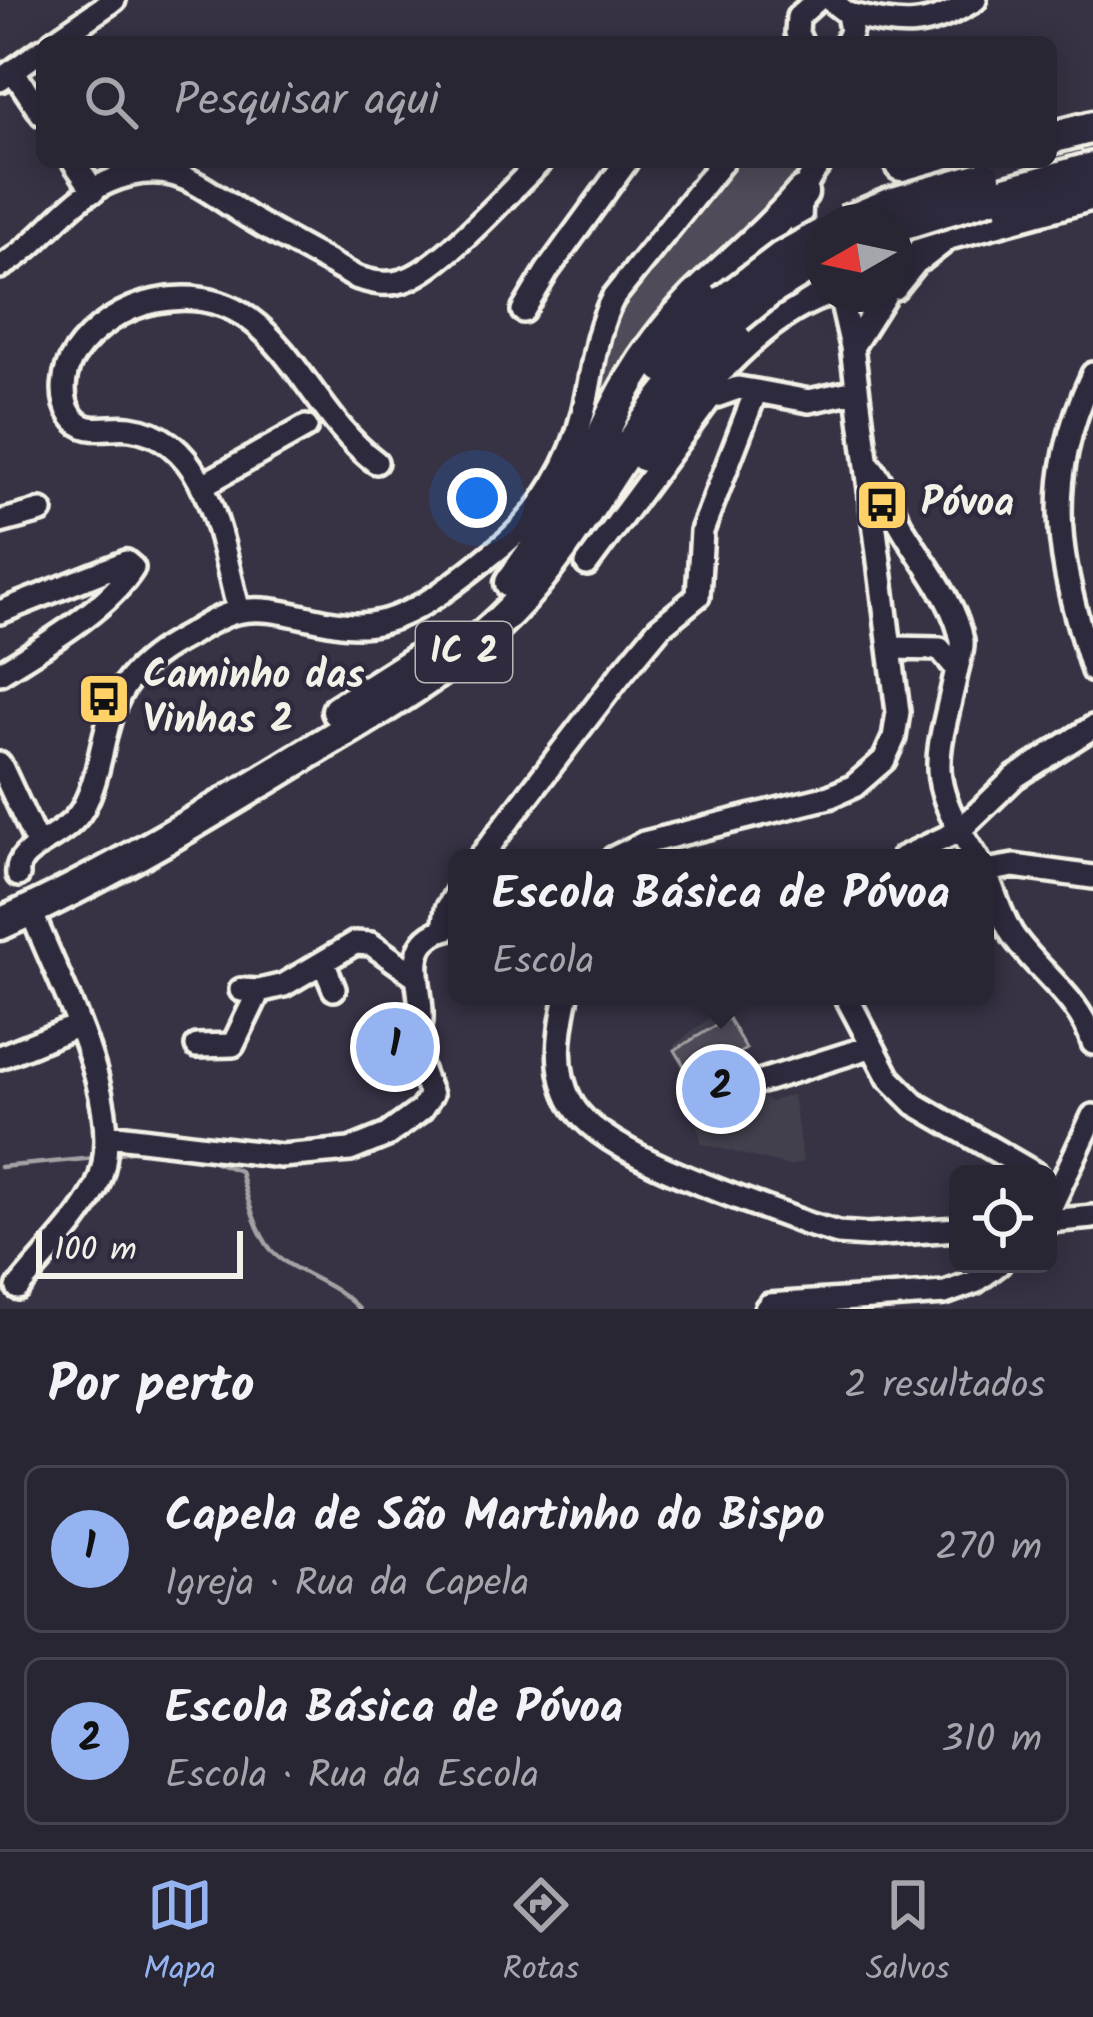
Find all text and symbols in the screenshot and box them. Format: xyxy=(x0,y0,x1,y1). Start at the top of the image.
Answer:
search box xyxy=(36,36,1057,168)
text: Pesquisar aqui xyxy=(174,66,440,138)
icon: search xyxy=(78,69,144,135)
north arrow xyxy=(805,204,913,312)
your location xyxy=(447,468,507,528)
place label: Póvoa xyxy=(921,474,1014,536)
bus stop icon: Póvoa xyxy=(854,477,910,533)
road number: IC 2 xyxy=(416,622,512,682)
place label: Caminho das Vinhas 2 xyxy=(143,646,365,753)
bus stop icon: Caminho das Vinhas 2 xyxy=(76,671,132,727)
popup xyxy=(448,849,994,1005)
text: Escola Básica de Póvoa xyxy=(492,860,950,932)
text: Escola xyxy=(492,932,594,994)
pin: 1 xyxy=(356,1002,434,1092)
pin: 2 xyxy=(682,1044,760,1134)
map controls xyxy=(949,1165,1057,1273)
button: locate xyxy=(949,1165,1057,1273)
scale bar xyxy=(36,1225,243,1278)
text: 100 m xyxy=(54,1225,137,1278)
text: Por perto xyxy=(48,1347,254,1428)
text: 2 resultados xyxy=(844,1356,1045,1418)
text: Capela de São Martinho do Bispo xyxy=(165,1482,825,1554)
text: 1 xyxy=(84,1518,96,1580)
text: 270 m xyxy=(935,1518,1042,1580)
text: Igreja · Rua da Capela xyxy=(165,1554,529,1616)
text: Escola Básica de Póvoa xyxy=(165,1674,623,1746)
text: 2 xyxy=(79,1710,101,1772)
text: 310 m xyxy=(941,1710,1042,1772)
text: Escola · Rua da Escola xyxy=(165,1746,539,1808)
tab: Mapa xyxy=(143,1872,216,1997)
tab: Rotas xyxy=(503,1872,579,1997)
tab: Salvos xyxy=(866,1872,950,1997)

